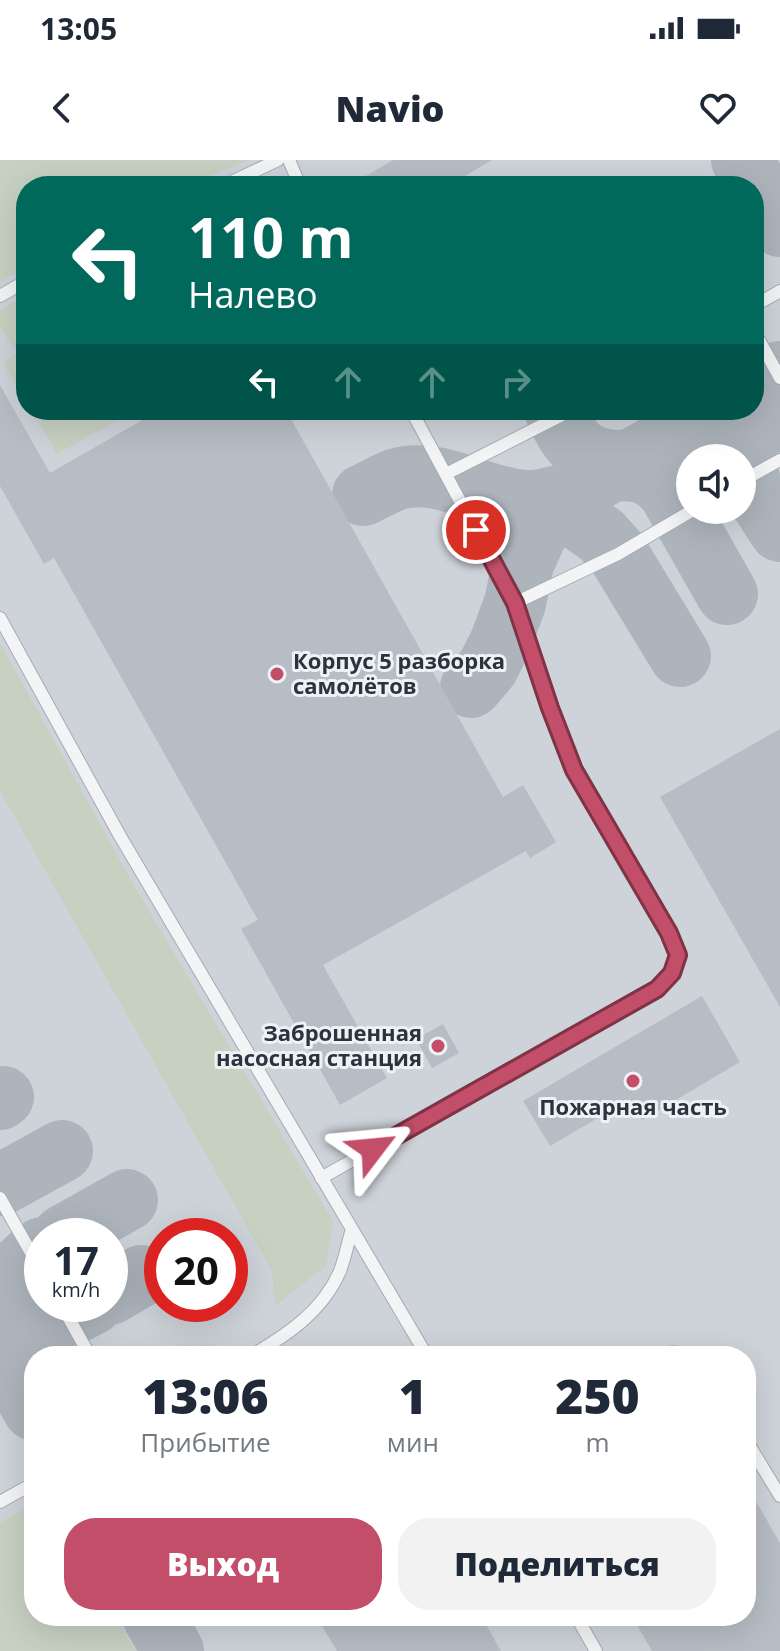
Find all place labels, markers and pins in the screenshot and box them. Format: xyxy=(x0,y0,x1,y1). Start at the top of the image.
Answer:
pin xyxy=(442,496,510,564)
place label: Корпус 5 разборка самолётов xyxy=(293,645,505,700)
marker: Корпус 5 разборка самолётов xyxy=(268,665,286,683)
place label: Заброшенная насосная станция xyxy=(216,1017,422,1072)
marker: Заброшенная насосная станция xyxy=(429,1037,447,1055)
marker: Пожарная часть xyxy=(624,1072,642,1090)
place label: Пожарная часть xyxy=(539,1091,727,1121)

